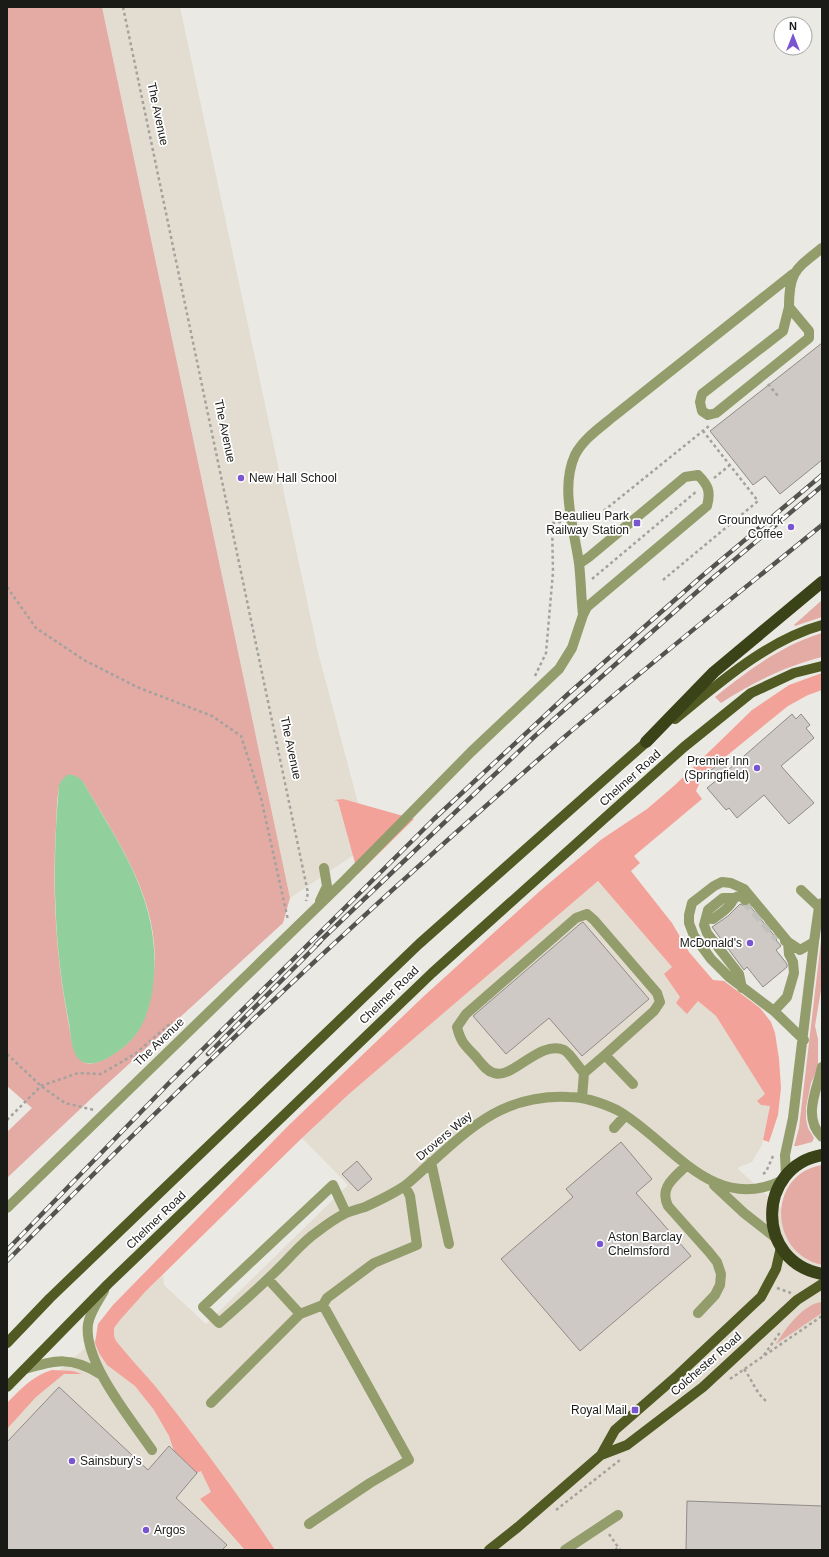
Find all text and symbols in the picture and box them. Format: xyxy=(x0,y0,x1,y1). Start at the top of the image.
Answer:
north arrow xyxy=(773,16,813,56)
text: N xyxy=(789,20,797,32)
street label: The Avenue xyxy=(145,81,172,147)
street label: The Avenue xyxy=(212,398,239,464)
place label: New Hall School xyxy=(249,471,337,485)
marker: New Hall School xyxy=(236,473,246,483)
place label: Beaulieu Park Railway Station xyxy=(546,509,630,537)
place label: Groundwork Coffee xyxy=(718,513,784,541)
marker: Beaulieu Park Railway Station xyxy=(632,518,642,528)
marker: Groundwork Coffee xyxy=(786,522,796,532)
street label: The Avenue xyxy=(278,715,305,781)
street label: Chelmer Road xyxy=(597,747,663,809)
place label: Premier Inn (Springfield) xyxy=(684,754,749,782)
marker: Premier Inn (Springfield) xyxy=(752,763,762,773)
place label: McDonald's xyxy=(680,936,742,950)
marker: McDonald's xyxy=(745,938,755,948)
street label: Chelmer Road xyxy=(356,963,422,1027)
street label: The Avenue xyxy=(131,1015,187,1069)
street label: Drovers Way xyxy=(413,1108,475,1164)
street label: Chelmer Road xyxy=(123,1188,189,1252)
place label: Aston Barclay Chelmsford xyxy=(608,1230,682,1258)
marker: Aston Barclay Chelmsford xyxy=(595,1239,605,1249)
street label: Colchester Road xyxy=(668,1329,744,1399)
place label: Royal Mail xyxy=(571,1403,627,1417)
marker: Royal Mail xyxy=(630,1405,640,1415)
place label: Sainsbury's xyxy=(80,1454,142,1468)
marker: Sainsbury's xyxy=(67,1456,77,1466)
place label: Argos xyxy=(154,1523,185,1537)
marker: Argos xyxy=(141,1525,151,1535)

